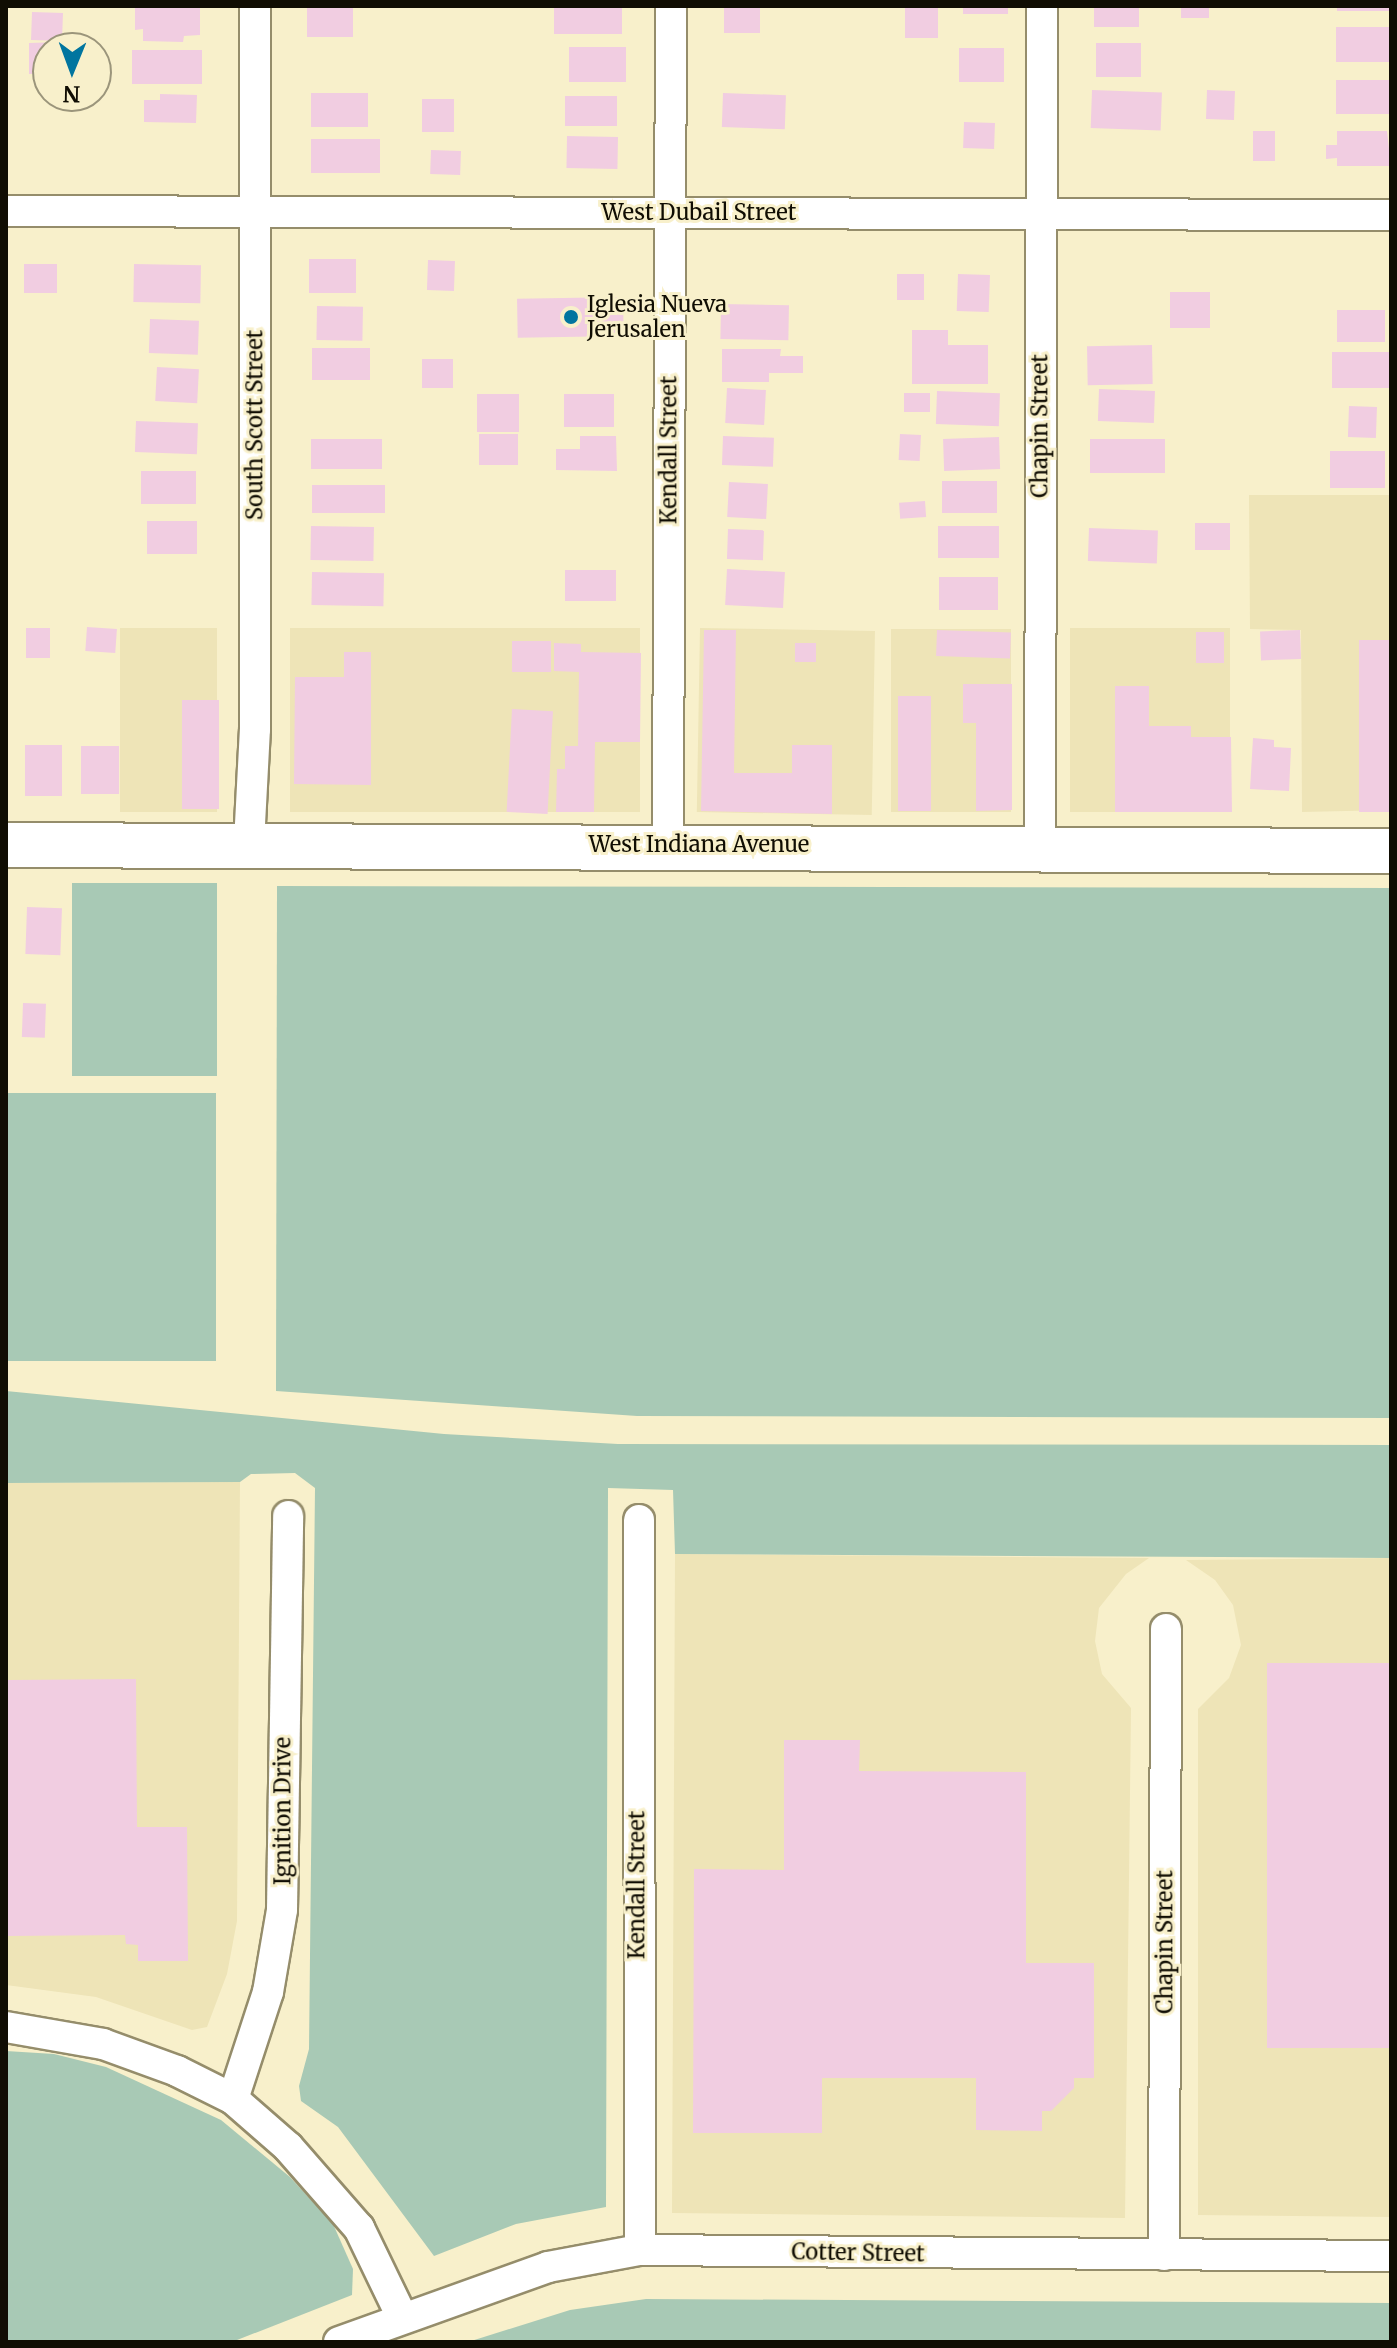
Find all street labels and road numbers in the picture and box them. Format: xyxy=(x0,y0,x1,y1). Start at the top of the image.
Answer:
street label: West Dubail Street xyxy=(602,200,796,226)
street label: South Scott Street xyxy=(242,330,268,520)
street label: Chapin Street xyxy=(1027,354,1053,498)
street label: Kendall Street xyxy=(656,376,682,524)
street label: West Indiana Avenue xyxy=(589,832,809,858)
street label: Ignition Drive xyxy=(270,1737,296,1885)
street label: Kendall Street xyxy=(624,1811,650,1959)
street label: Chapin Street xyxy=(1152,1870,1178,2014)
street label: Cotter Street xyxy=(791,2239,925,2267)

